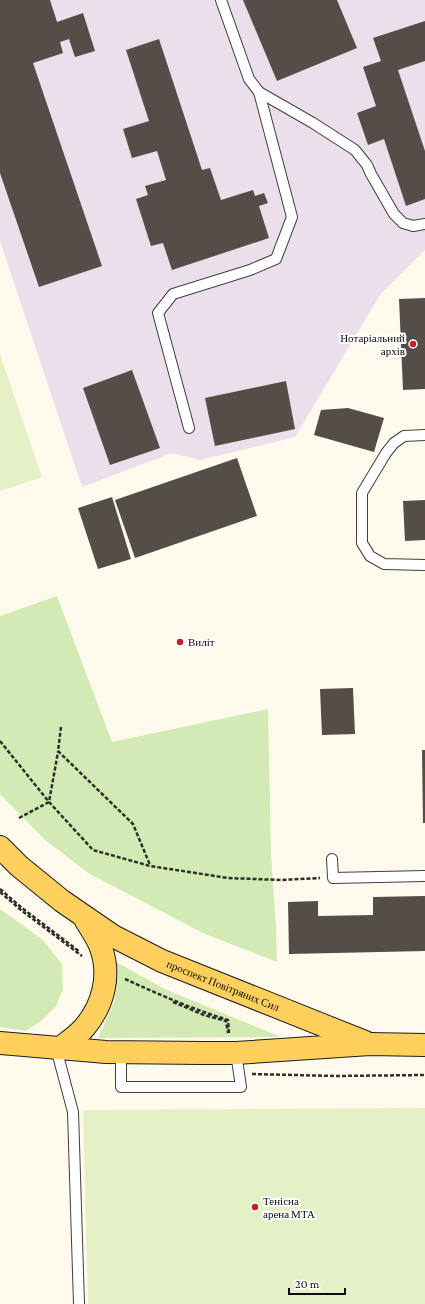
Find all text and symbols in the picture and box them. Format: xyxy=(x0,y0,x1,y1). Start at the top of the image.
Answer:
place label: Нотаріальний архів xyxy=(340,332,405,357)
marker: Нотаріальний архів xyxy=(408,339,418,349)
place label: Виліт xyxy=(188,636,215,648)
marker: Виліт xyxy=(175,637,185,647)
street label: проспект Повітряних Сил xyxy=(165,958,282,1013)
place label: Тенісна арена МТА xyxy=(263,1195,315,1220)
marker: Тенісна арена МТА xyxy=(250,1202,260,1212)
scale bar xyxy=(289,1270,345,1296)
text: 20 m xyxy=(295,1277,320,1291)

